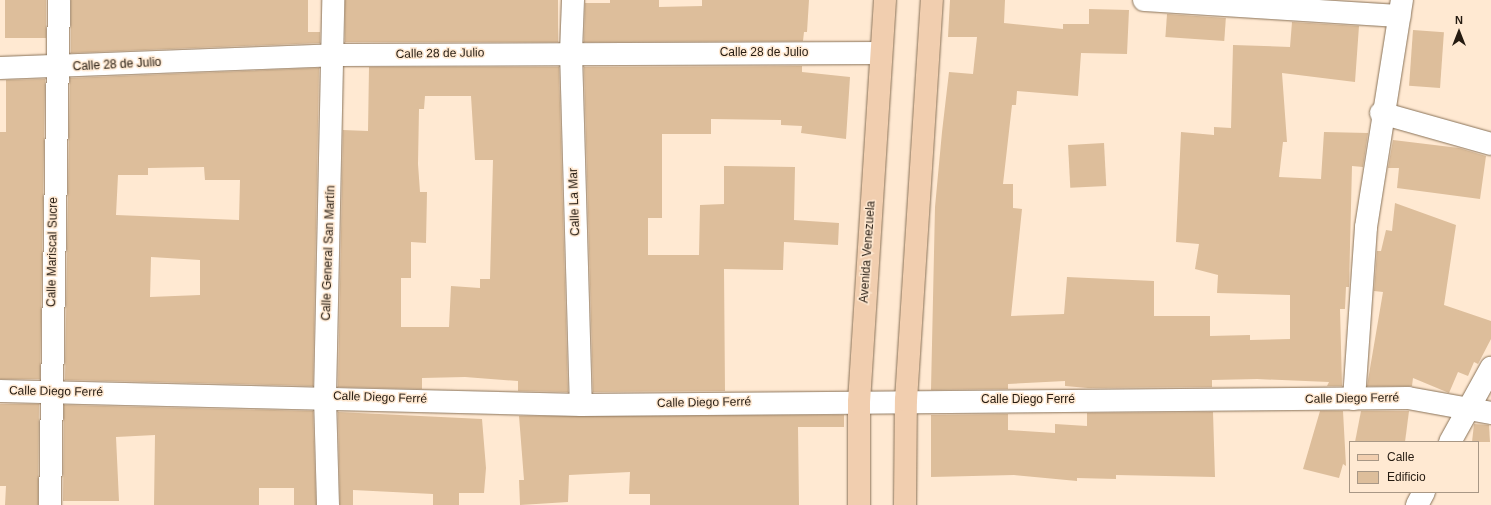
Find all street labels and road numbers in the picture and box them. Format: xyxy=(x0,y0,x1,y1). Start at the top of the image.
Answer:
street label: Calle 28 de Julio xyxy=(396,46,484,62)
street label: Calle 28 de Julio xyxy=(720,46,808,60)
street label: Calle 28 de Julio xyxy=(72,55,162,75)
street label: Calle La Mar xyxy=(567,168,583,236)
street label: Calle General San Martín xyxy=(319,185,339,321)
street label: Calle Mariscal Sucre xyxy=(45,197,61,307)
street label: Avenida Venezuela xyxy=(857,200,879,304)
street label: Calle Diego Ferré xyxy=(9,384,103,400)
street label: Calle Diego Ferré xyxy=(333,389,427,407)
street label: Calle Diego Ferré xyxy=(1305,391,1399,407)
street label: Calle Diego Ferré xyxy=(981,393,1075,407)
street label: Calle Diego Ferré xyxy=(657,395,751,411)

